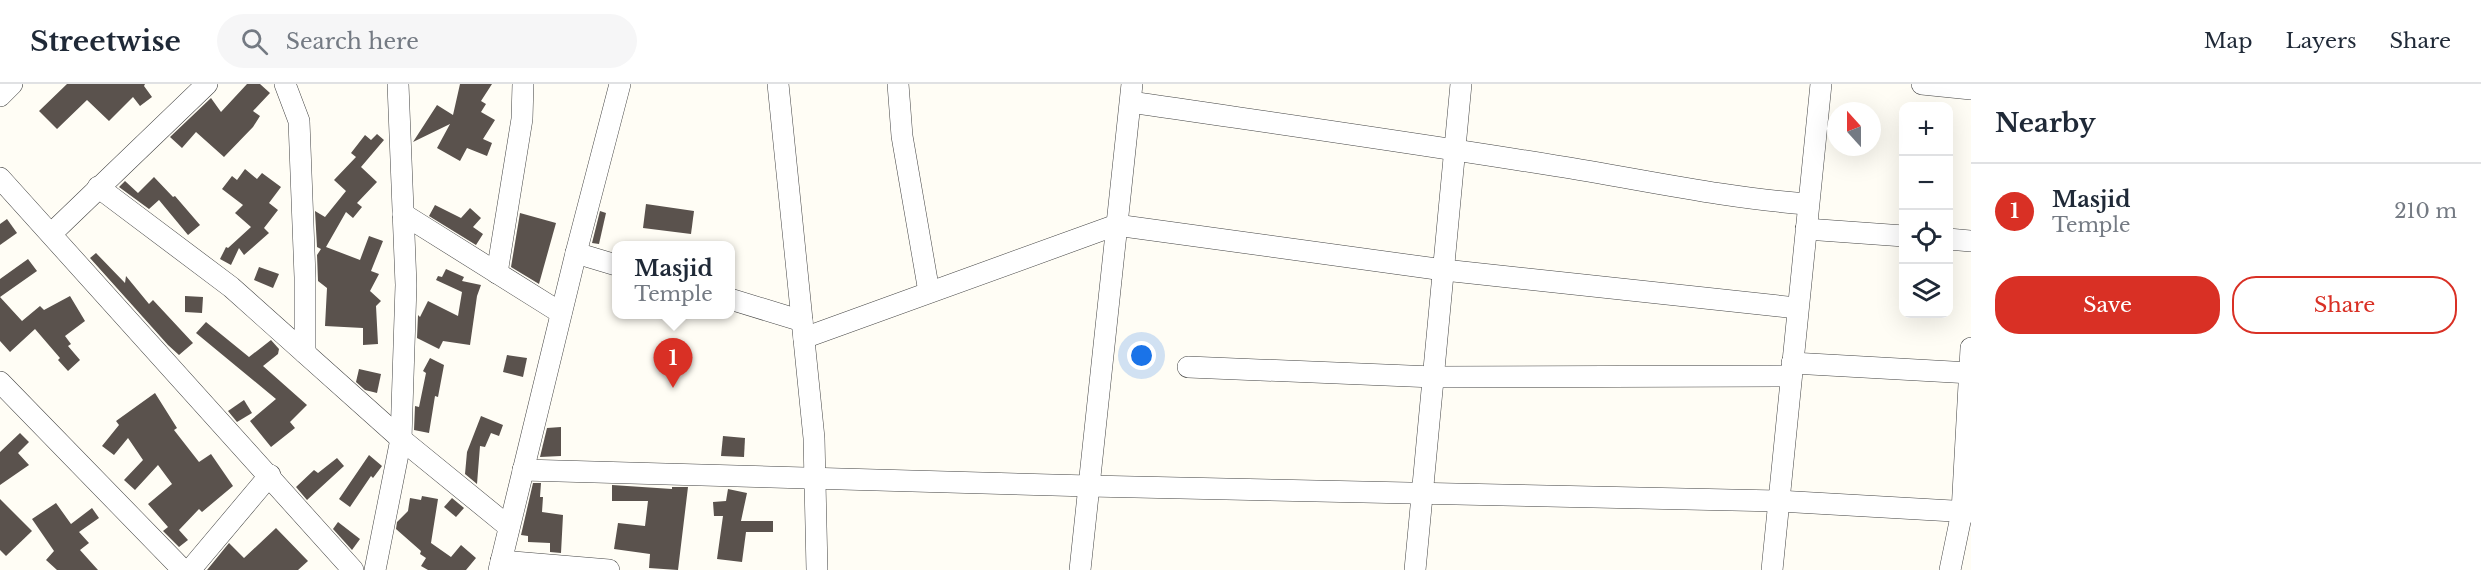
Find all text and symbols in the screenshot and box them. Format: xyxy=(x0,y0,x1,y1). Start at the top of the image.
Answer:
search box xyxy=(217,14,637,68)
text: Streetwise xyxy=(30,24,181,59)
icon: search xyxy=(238,25,271,58)
text: Search here xyxy=(286,28,419,55)
text: Map xyxy=(2204,28,2253,54)
text: Layers xyxy=(2286,28,2357,54)
text: Share xyxy=(2390,28,2451,54)
north arrow xyxy=(1827,102,1881,156)
map controls xyxy=(1899,102,1953,318)
button: + xyxy=(1899,102,1953,156)
text: Nearby xyxy=(1995,107,2096,139)
button: − xyxy=(1899,156,1953,210)
text: Masjid xyxy=(2052,186,2131,213)
text: 1 xyxy=(2010,199,2019,223)
text: 210 m xyxy=(2394,199,2457,223)
button: locate xyxy=(1899,210,1953,264)
text: Temple xyxy=(2052,213,2130,237)
popup xyxy=(612,241,735,319)
text: Masjid xyxy=(634,255,713,282)
button: layers xyxy=(1899,264,1953,318)
button: Save xyxy=(1995,276,2220,334)
button: Share xyxy=(2232,276,2457,334)
text: Temple xyxy=(634,282,713,306)
pin: 1 xyxy=(654,338,692,388)
your location xyxy=(1127,341,1156,370)

